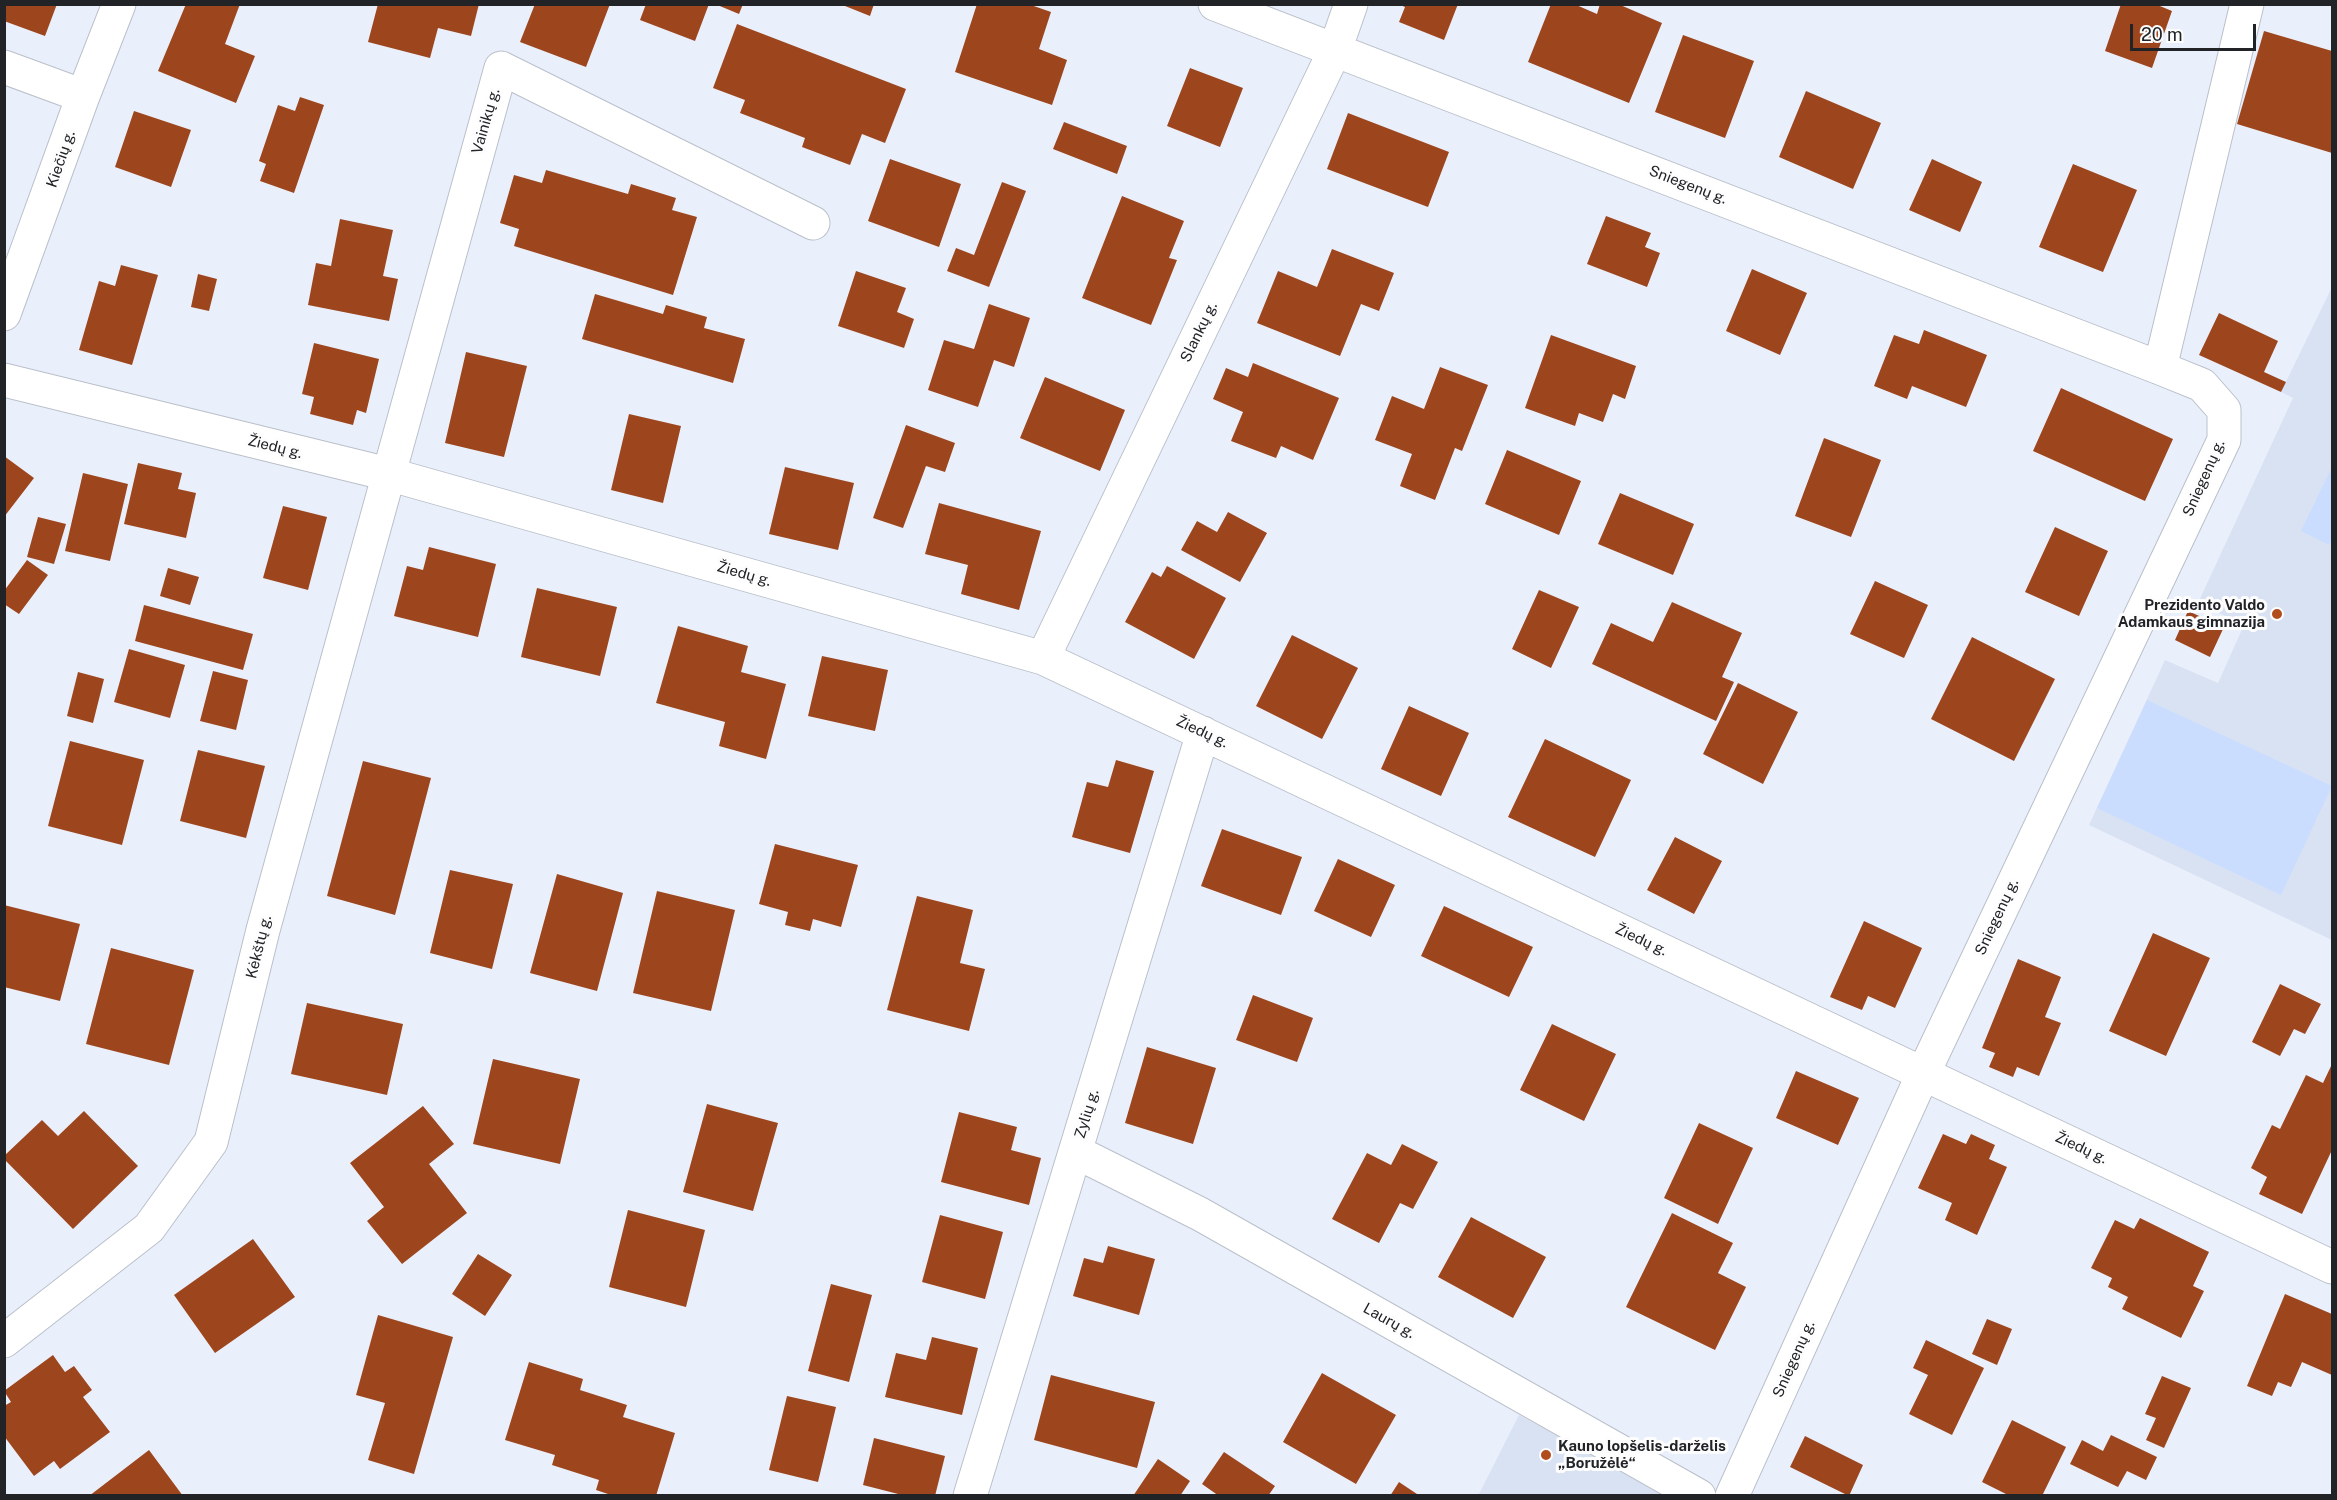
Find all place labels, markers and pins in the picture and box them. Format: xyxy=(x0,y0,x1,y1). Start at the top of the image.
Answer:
place label: Prezidento Valdo Adamkaus gimnazija xyxy=(2118,596,2265,631)
marker: Prezidento Valdo Adamkaus gimnazija xyxy=(2270,607,2284,621)
place label: Kauno lopšelis-darželis „Boružėlė“ xyxy=(1558,1437,1726,1472)
marker: Kauno lopšelis-darželis „Boružėlė“ xyxy=(1539,1448,1553,1462)

